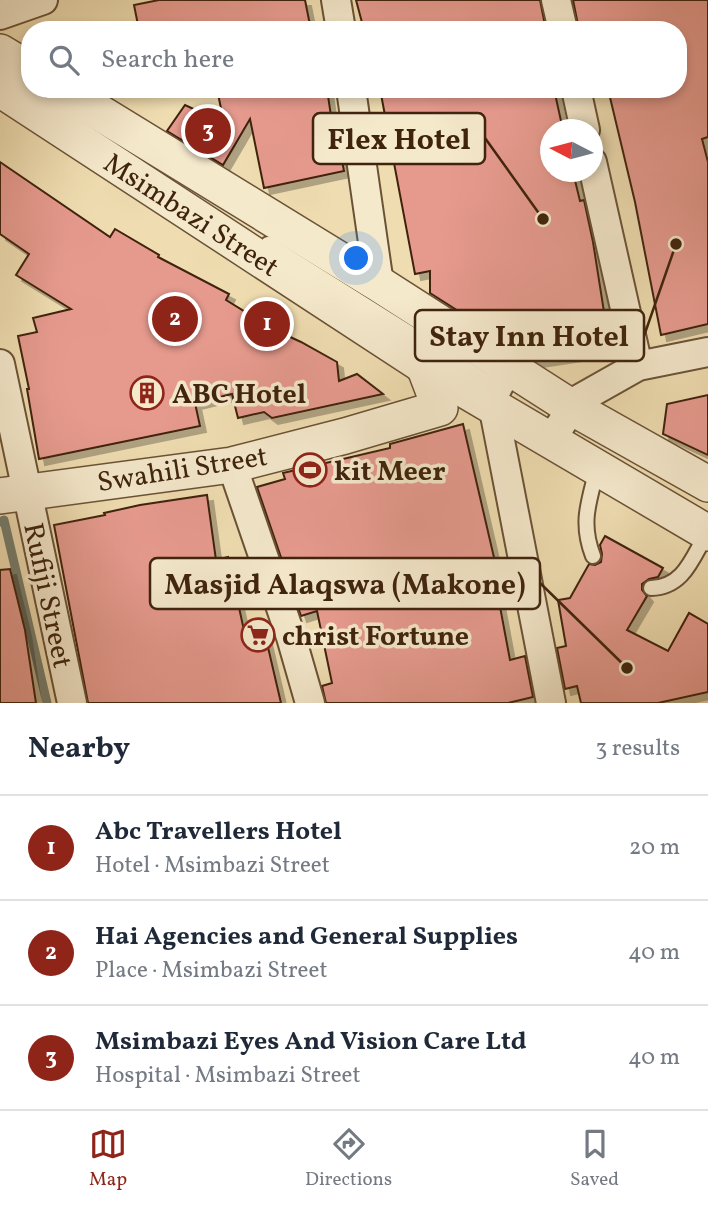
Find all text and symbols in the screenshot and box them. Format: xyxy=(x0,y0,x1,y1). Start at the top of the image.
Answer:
search box xyxy=(21,21,687,98)
icon: search xyxy=(45,41,83,79)
text: Search here xyxy=(101,42,234,78)
pin: 3 xyxy=(185,105,231,157)
callout: Flex Hotel xyxy=(313,113,485,164)
north arrow xyxy=(540,119,603,182)
text: Flex Hotel xyxy=(327,120,471,162)
street label: Msimbazi Street xyxy=(95,145,286,287)
your location xyxy=(339,241,373,275)
pin: 2 xyxy=(152,293,198,345)
pin: 1 xyxy=(244,298,290,350)
callout: Stay Inn Hotel xyxy=(415,310,644,361)
text: Stay Inn Hotel xyxy=(429,317,629,359)
building icon: ABC Hotel xyxy=(128,374,166,412)
place label: ABC Hotel xyxy=(172,376,306,415)
street label: Swahili Street xyxy=(94,438,270,503)
sports icon: kit Meer xyxy=(291,451,329,489)
place label: kit Meer xyxy=(334,453,445,492)
street label: Rufiji Street xyxy=(12,519,81,672)
callout: Masjid Alaqswa (Makone) xyxy=(150,558,540,609)
text: Masjid Alaqswa (Makone) xyxy=(164,565,526,607)
supermarket icon: christ Fortune xyxy=(239,616,277,654)
place label: christ Fortune xyxy=(282,618,469,657)
text: Nearby xyxy=(28,728,130,770)
text: 3 results xyxy=(595,733,680,765)
text: Abc Travellers Hotel xyxy=(95,814,342,850)
text: 1 xyxy=(46,832,56,864)
text: 20 m xyxy=(629,832,680,864)
text: Hotel · Msimbazi Street xyxy=(95,850,330,882)
text: Hai Agencies and General Supplies xyxy=(95,919,518,955)
text: 2 xyxy=(45,937,57,969)
text: 40 m xyxy=(628,937,680,969)
text: Place · Msimbazi Street xyxy=(95,955,327,987)
text: Msimbazi Eyes And Vision Care Ltd xyxy=(95,1024,527,1060)
text: 3 xyxy=(45,1042,57,1074)
text: 40 m xyxy=(628,1042,680,1074)
text: Hospital · Msimbazi Street xyxy=(95,1060,361,1092)
tab: Map xyxy=(89,1125,127,1193)
tab: Directions xyxy=(305,1125,392,1193)
tab: Saved xyxy=(570,1125,619,1193)

